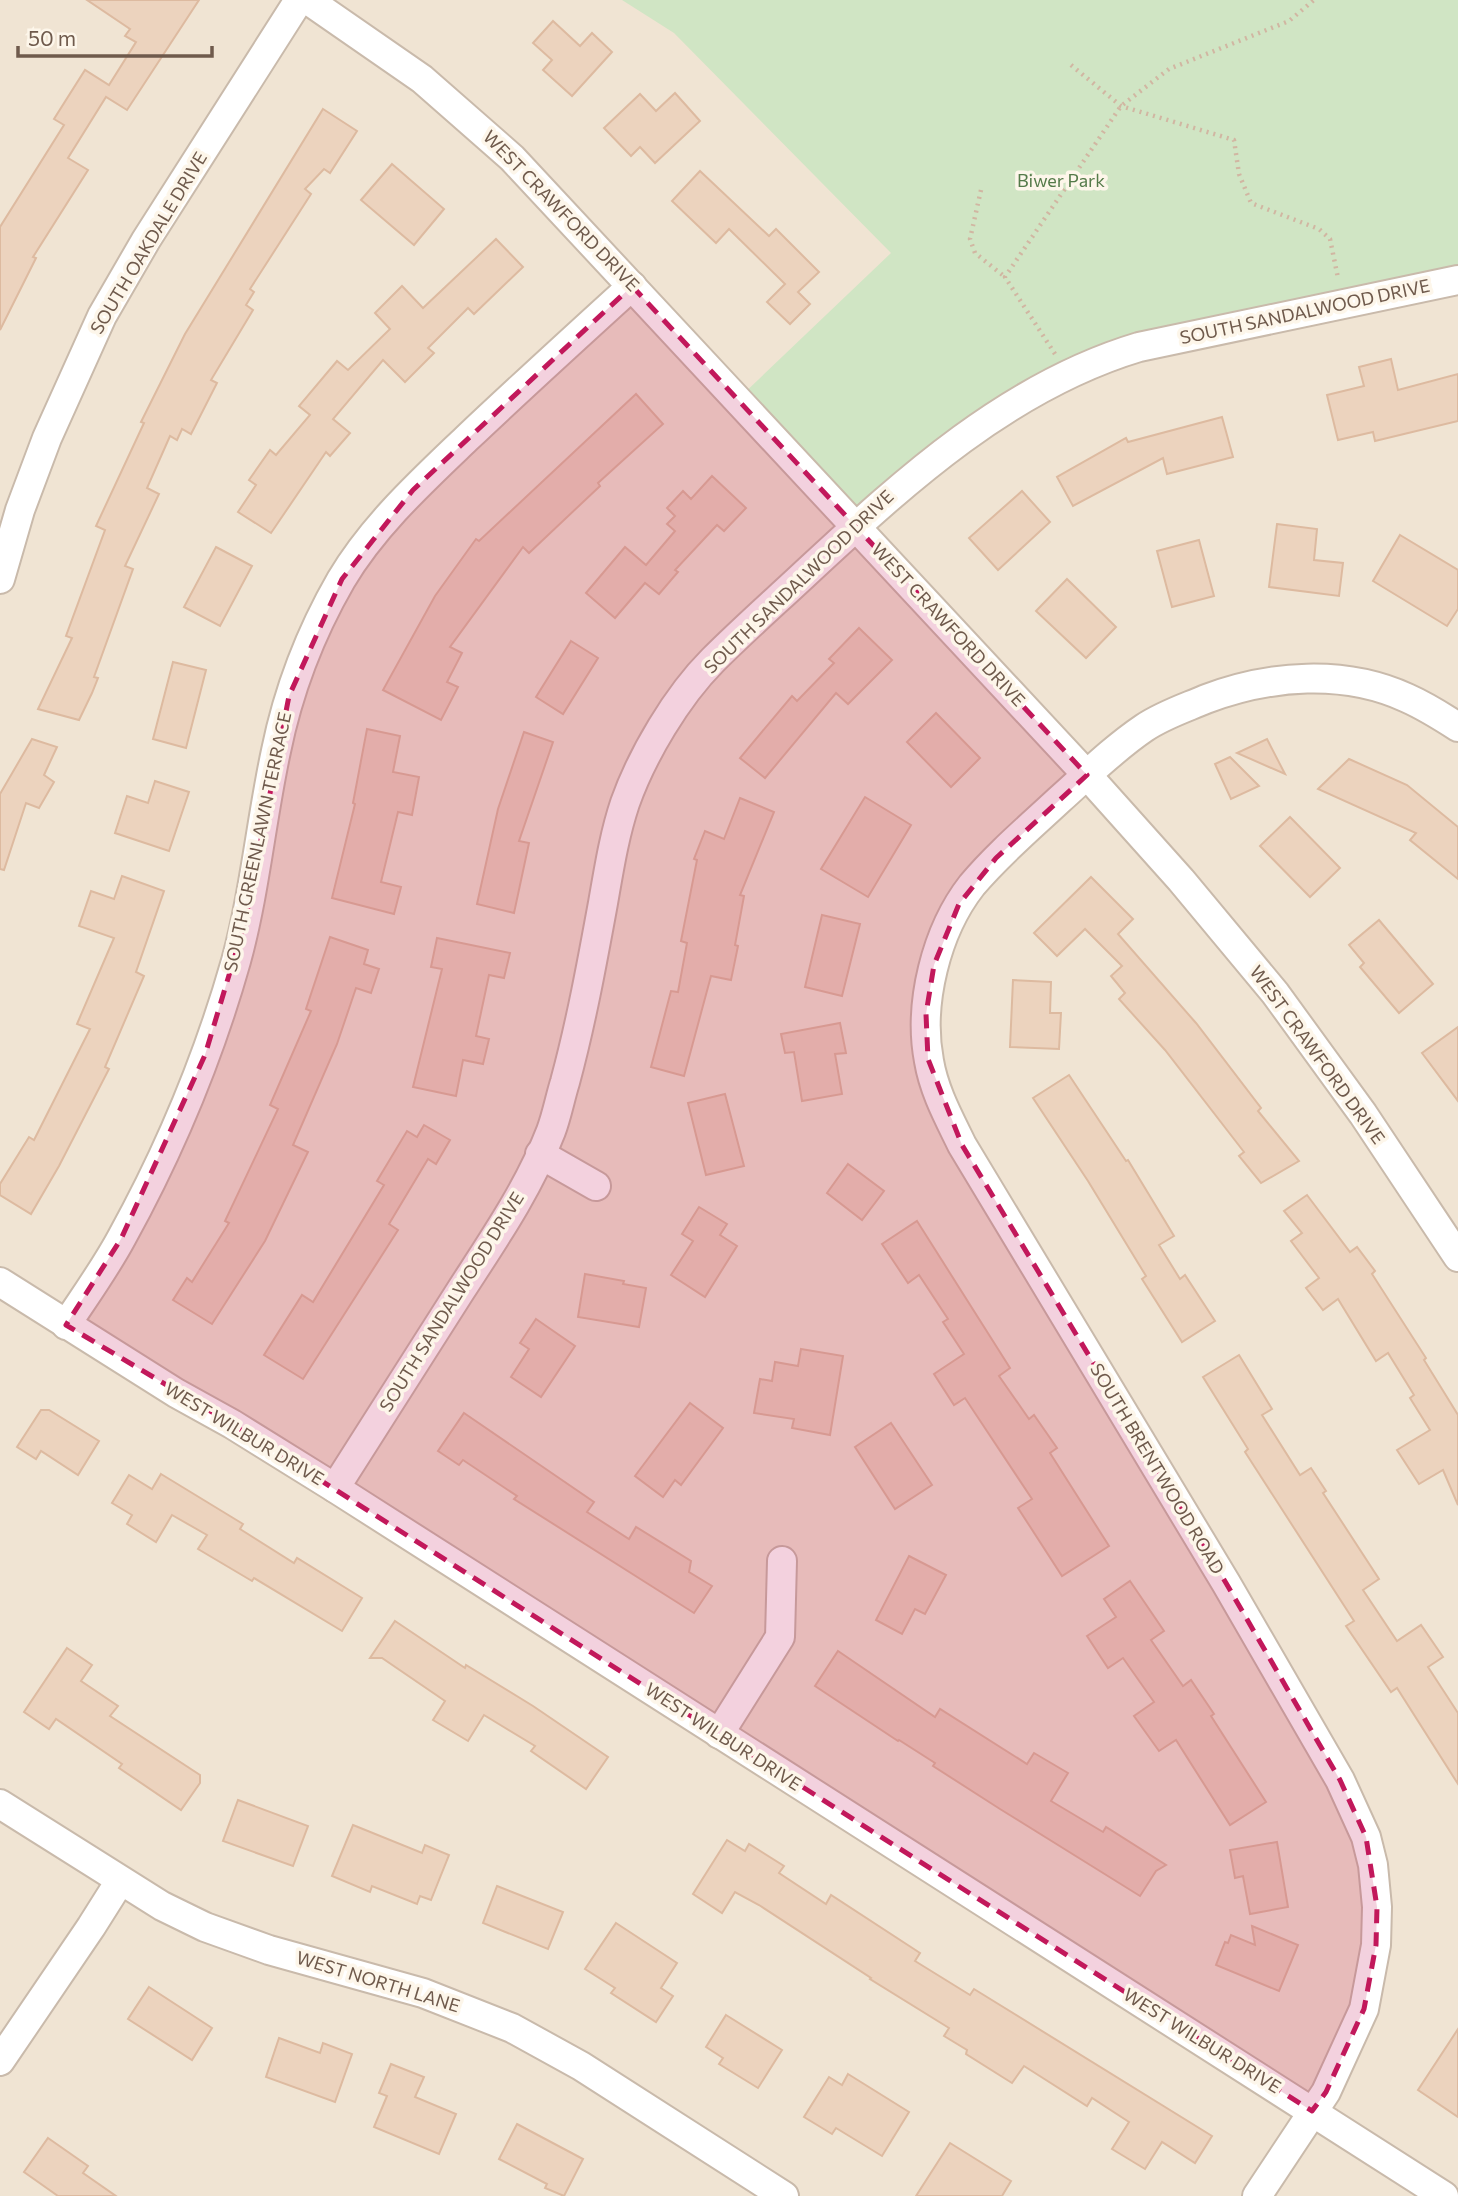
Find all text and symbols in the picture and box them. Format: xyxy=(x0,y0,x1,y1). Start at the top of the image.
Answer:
scale bar xyxy=(18,14,212,58)
text: 50 m xyxy=(28,25,76,50)
street label: WEST CRAWFORD DRIVE xyxy=(479,125,644,295)
street label: SOUTH OAKDALE DRIVE xyxy=(85,147,211,338)
park label: Biwer Park xyxy=(1017,169,1105,191)
street label: SOUTH SANDALWOOD DRIVE xyxy=(1178,274,1432,348)
street label: SOUTH SANDALWOOD DRIVE xyxy=(699,485,898,678)
street label: WEST CRAWFORD DRIVE xyxy=(867,538,1030,711)
street label: SOUTH GREENLAWN TERRACE xyxy=(219,710,295,974)
street label: WEST CRAWFORD DRIVE xyxy=(1246,961,1390,1148)
street label: SOUTH SANDALWOOD DRIVE xyxy=(374,1188,528,1415)
street label: SOUTH BRENTWOOD ROAD xyxy=(1086,1359,1230,1578)
street label: WEST WILBUR DRIVE xyxy=(161,1377,328,1489)
street label: WEST WILBUR DRIVE xyxy=(641,1677,806,1795)
street label: WEST NORTH LANE xyxy=(294,1946,463,2016)
street label: WEST WILBUR DRIVE xyxy=(1120,1983,1285,2098)

